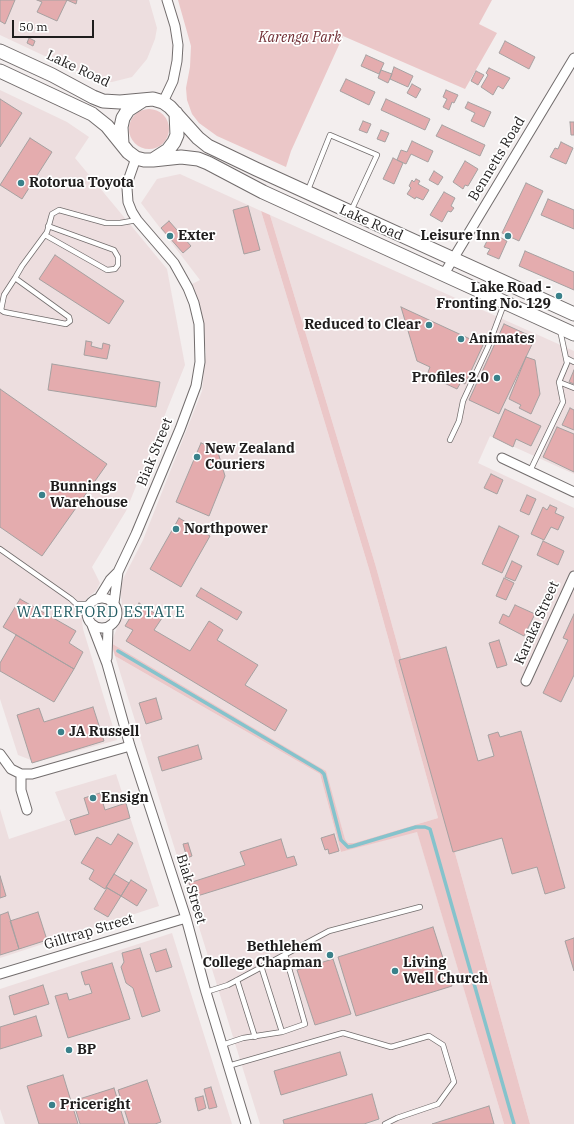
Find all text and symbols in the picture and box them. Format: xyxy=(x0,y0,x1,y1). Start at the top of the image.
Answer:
scale bar xyxy=(14,12,96,38)
text: 50 m xyxy=(19,19,48,34)
park label: Karenga Park xyxy=(259,30,341,46)
street label: Lake Road xyxy=(44,47,112,91)
street label: Bennetts Road xyxy=(465,114,529,204)
place label: Rotorua Toyota xyxy=(29,175,134,191)
marker: Rotorua Toyota xyxy=(16,178,26,188)
street label: Lake Road xyxy=(336,201,406,245)
place label: Exter xyxy=(178,228,215,244)
place label: Leisure Inn xyxy=(421,228,500,244)
marker: Exter xyxy=(165,231,175,241)
marker: Leisure Inn xyxy=(503,231,513,241)
place label: Lake Road - Fronting No. 129 xyxy=(436,280,551,312)
marker: Lake Road - Fronting No. 129 xyxy=(554,291,564,301)
place label: Reduced to Clear xyxy=(304,317,421,333)
marker: Reduced to Clear xyxy=(424,320,434,330)
place label: Animates xyxy=(469,331,535,347)
marker: Animates xyxy=(456,334,466,344)
place label: Profiles 2.0 xyxy=(412,370,489,386)
marker: Profiles 2.0 xyxy=(492,373,502,383)
street label: Biak Street xyxy=(134,415,176,489)
place label: New Zealand Couriers xyxy=(205,441,295,474)
marker: New Zealand Couriers xyxy=(192,452,202,462)
place label: Bunnings Warehouse xyxy=(50,479,128,512)
marker: Bunnings Warehouse xyxy=(37,490,47,500)
place label: Northpower xyxy=(184,521,268,537)
marker: Northpower xyxy=(171,524,181,534)
street label: Karaka Street xyxy=(511,579,563,667)
district label: WATERFORD ESTATE xyxy=(16,604,186,622)
place label: JA Russell xyxy=(69,724,139,740)
marker: JA Russell xyxy=(56,727,66,737)
place label: Ensign xyxy=(101,790,149,806)
marker: Ensign xyxy=(88,793,98,803)
street label: Biak Street xyxy=(172,852,210,926)
street label: Gilltrap Street xyxy=(42,910,136,954)
place label: Bethlehem College Chapman xyxy=(202,939,322,972)
marker: Bethlehem College Chapman xyxy=(325,950,335,960)
place label: Living Well Church xyxy=(403,955,488,988)
marker: Living Well Church xyxy=(390,966,400,976)
place label: BP xyxy=(77,1042,96,1058)
marker: BP xyxy=(64,1045,74,1055)
place label: Priceright xyxy=(60,1097,130,1113)
marker: Priceright xyxy=(47,1100,57,1110)

